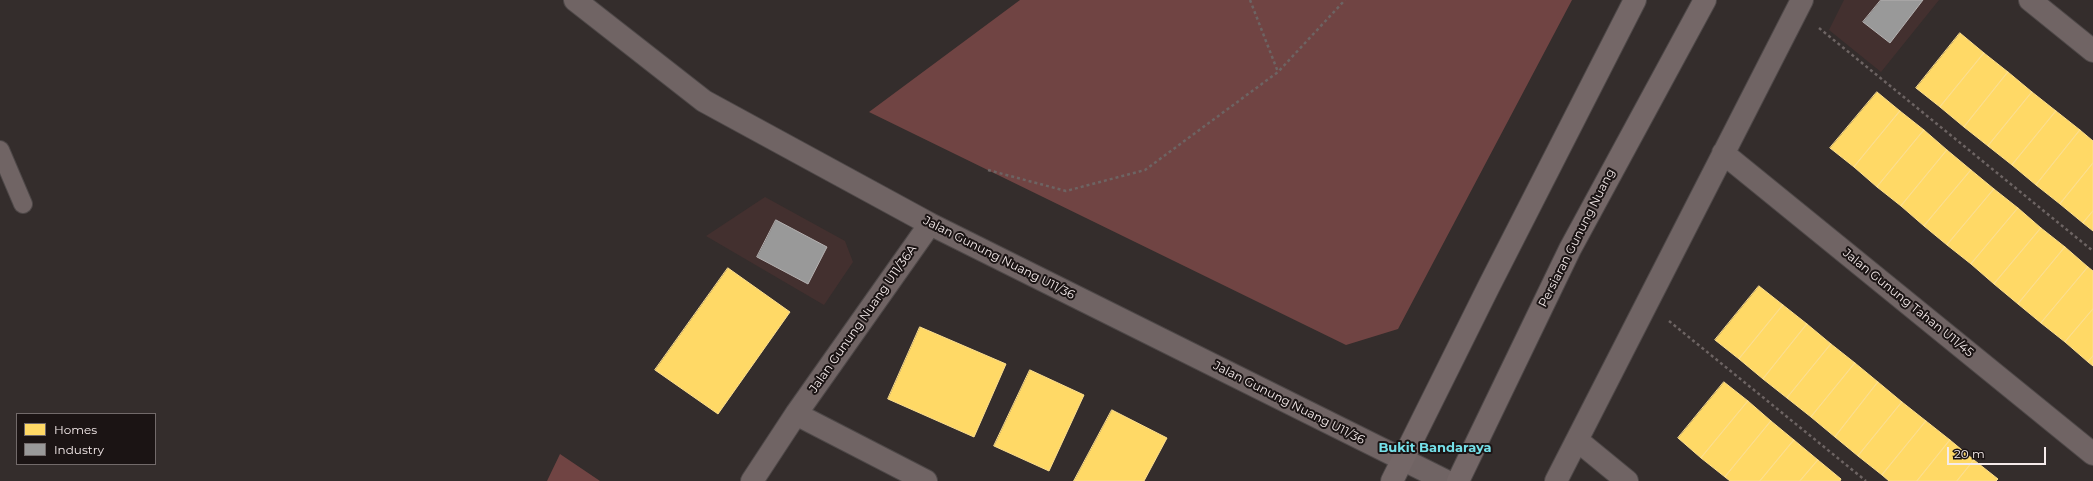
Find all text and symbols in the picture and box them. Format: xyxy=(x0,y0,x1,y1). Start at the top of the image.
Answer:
street label: Persiaran Gunung Nuang xyxy=(1536,166,1618,310)
street label: Jalan Gunung Nuang U11/36 xyxy=(921,213,1077,303)
street label: Jalan Gunung Nuang U11/36A xyxy=(806,242,920,396)
street label: Jalan Gunung Tahan U11/45 xyxy=(1840,246,1976,360)
street label: Jalan Gunung Nuang U11/36 xyxy=(1211,358,1367,448)
legend xyxy=(16,413,156,465)
text: Homes xyxy=(54,422,97,437)
scale bar xyxy=(1949,439,2048,465)
district label: Bukit Bandaraya xyxy=(1378,440,1492,456)
text: Industry xyxy=(54,442,104,457)
text: 20 m xyxy=(1954,446,1985,461)

